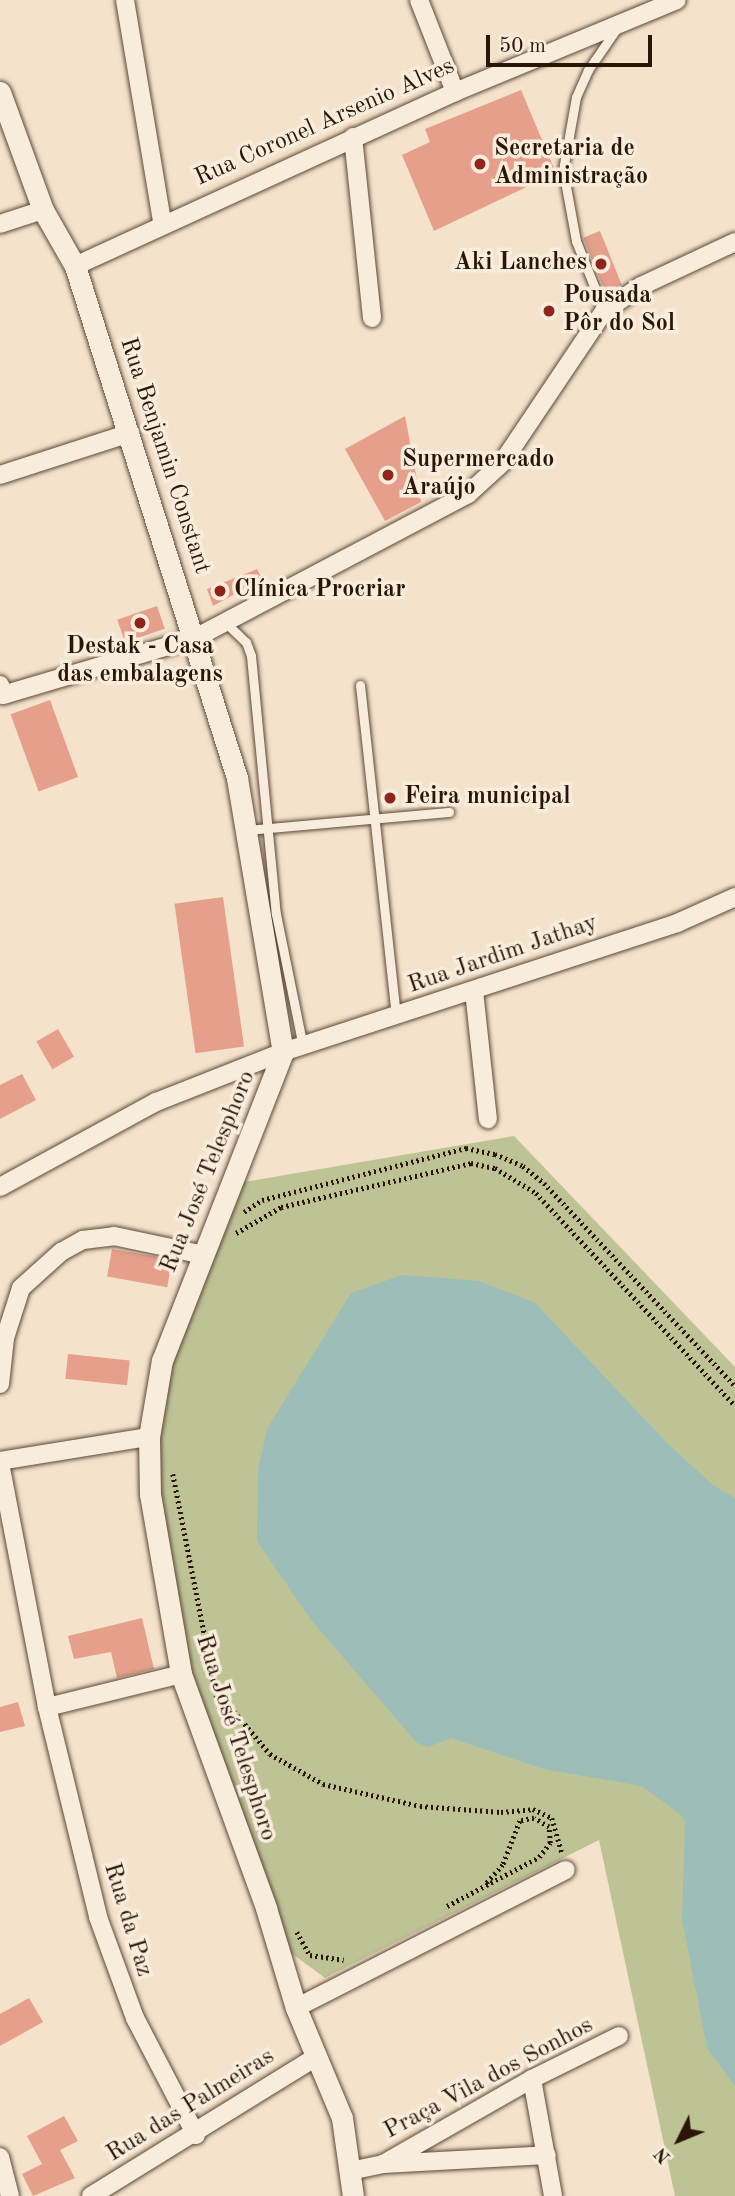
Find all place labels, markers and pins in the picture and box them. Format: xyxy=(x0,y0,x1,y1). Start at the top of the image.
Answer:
place label: Secretaria de Administração xyxy=(494,136,648,192)
marker: Secretaria de Administração xyxy=(472,156,488,172)
place label: Aki Lanches xyxy=(454,250,587,278)
marker: Aki Lanches xyxy=(593,256,609,272)
place label: Pousada Pôr do Sol xyxy=(563,283,675,339)
marker: Pousada Pôr do Sol xyxy=(541,303,557,319)
place label: Supermercado Araújo xyxy=(402,447,554,503)
marker: Supermercado Araújo xyxy=(380,467,396,483)
place label: Clínica Procriar xyxy=(234,577,406,605)
marker: Clínica Procriar xyxy=(212,583,228,599)
marker: Destak - Casa das embalagens xyxy=(132,615,148,631)
place label: Destak - Casa das embalagens xyxy=(57,634,223,690)
place label: Feira municipal xyxy=(404,784,571,812)
marker: Feira municipal xyxy=(382,790,398,806)

